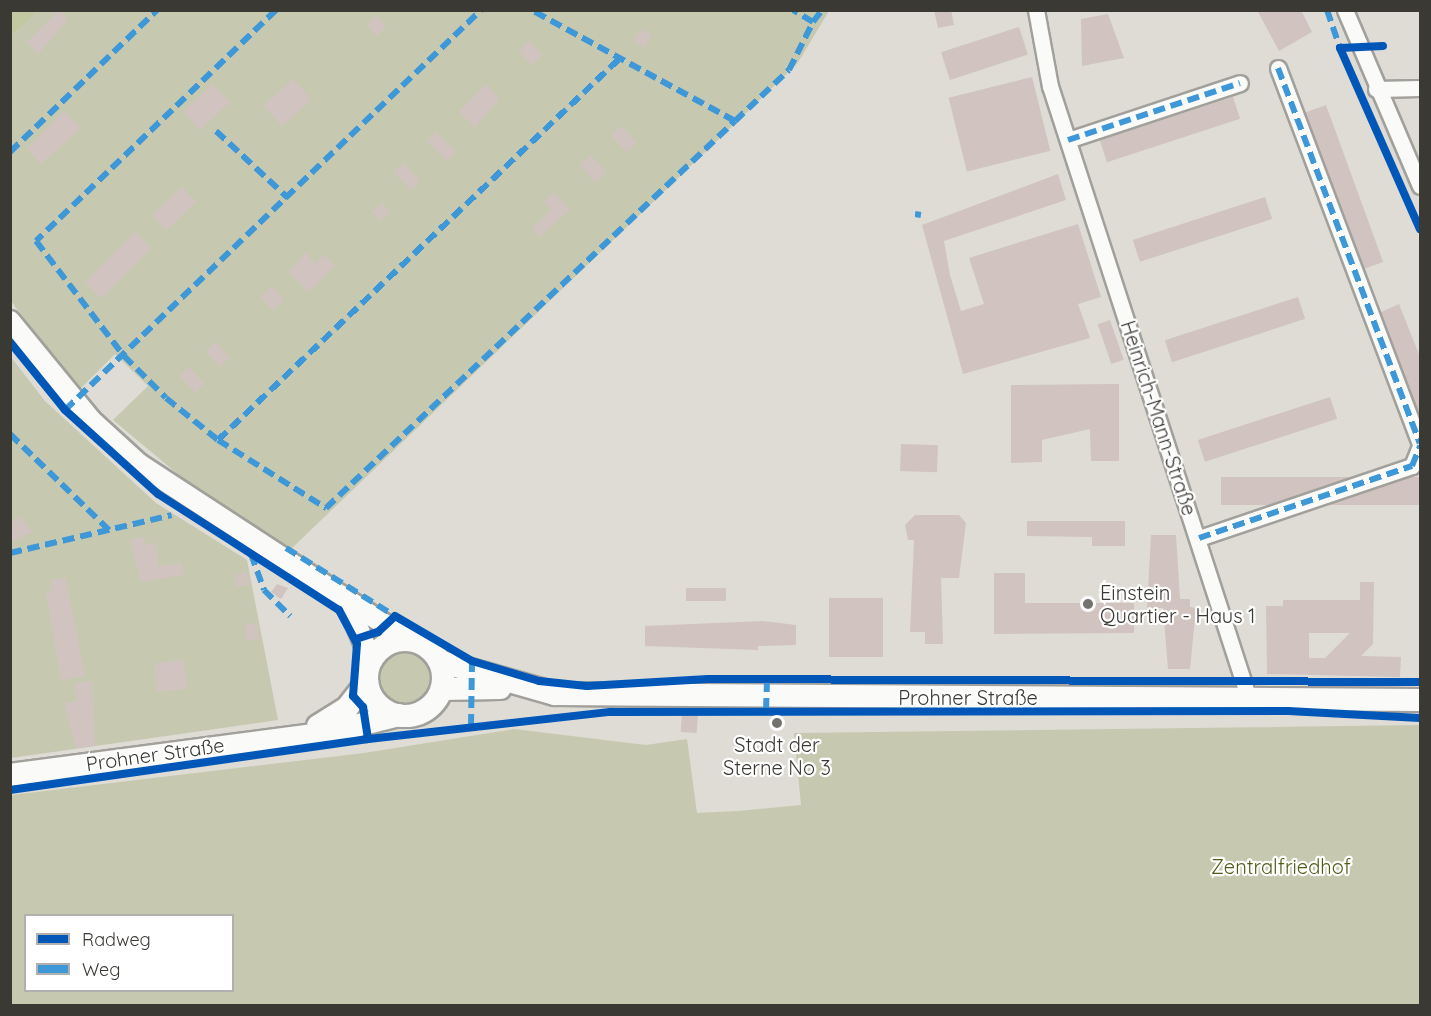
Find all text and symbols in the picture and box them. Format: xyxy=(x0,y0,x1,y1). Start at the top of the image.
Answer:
street label: Heinrich-Mann-Straße xyxy=(1116,317,1202,519)
place label: Einstein Quartier - Haus 1 xyxy=(1100,580,1255,627)
marker: Einstein Quartier - Haus 1 xyxy=(1081,597,1095,611)
street label: Prohner Straße xyxy=(898,685,1038,709)
marker: Stadt der Sterne No 3 xyxy=(770,716,784,730)
street label: Prohner Straße xyxy=(84,732,226,776)
place label: Stadt der Sterne No 3 xyxy=(723,732,831,779)
park label: Zentralfriedhof xyxy=(1211,854,1351,878)
legend xyxy=(24,914,234,992)
text: Radweg xyxy=(82,928,151,951)
text: Weg xyxy=(82,958,120,981)

